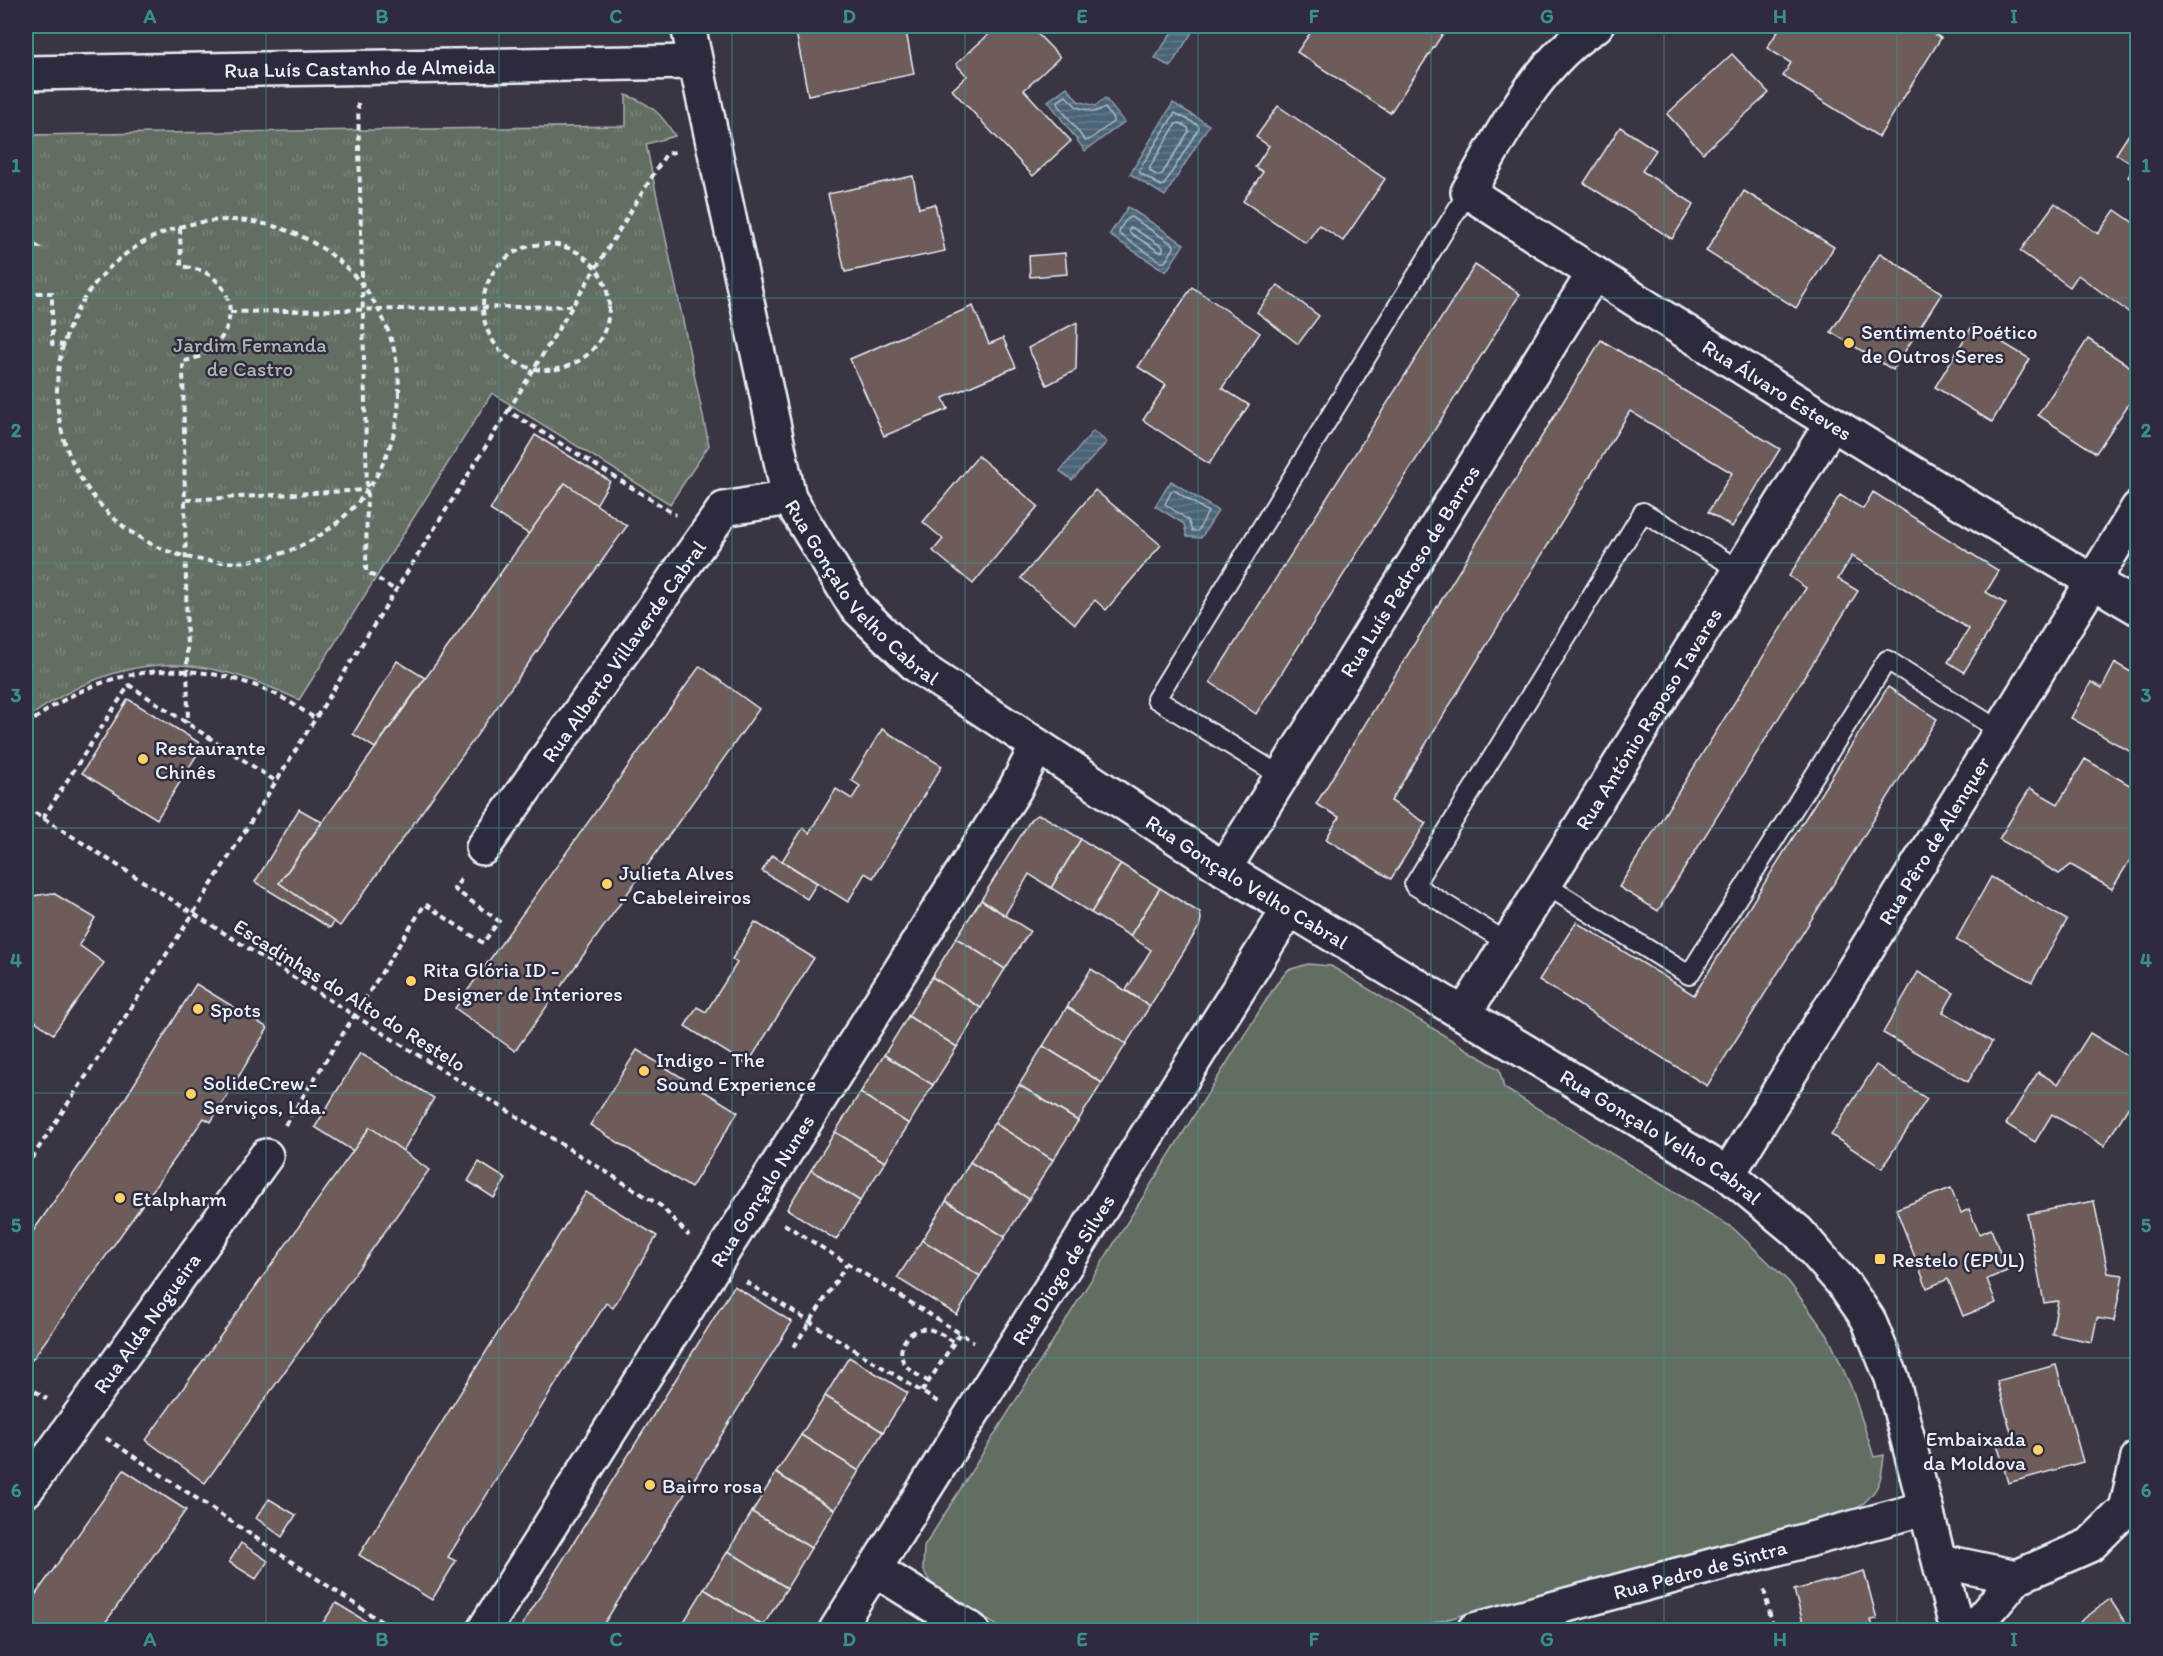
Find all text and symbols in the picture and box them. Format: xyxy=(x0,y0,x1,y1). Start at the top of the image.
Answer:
text: A xyxy=(143,4,157,28)
text: B xyxy=(376,4,389,28)
text: C xyxy=(610,4,623,28)
text: D xyxy=(842,4,856,28)
text: E xyxy=(1076,4,1088,28)
text: F xyxy=(1309,4,1320,28)
text: G xyxy=(1540,4,1554,28)
text: H xyxy=(1773,4,1787,28)
text: I xyxy=(2010,4,2018,28)
street label: Rua Luís Castanho de Almeida xyxy=(224,53,496,82)
text: 1 xyxy=(11,153,21,177)
text: 1 xyxy=(2141,153,2151,177)
place label: Sentimento Poético de Outros Seres xyxy=(1861,319,2037,368)
park label: Jardim Fernanda de Castro xyxy=(173,332,327,381)
street label: Rua Álvaro Esteves xyxy=(1698,333,1857,445)
marker: Sentimento Poético de Outros Seres xyxy=(1842,336,1856,350)
text: 2 xyxy=(11,418,22,442)
text: 2 xyxy=(2141,418,2152,442)
street label: Rua Luís Pedroso de Barros xyxy=(1334,460,1484,682)
street label: Rua Gonçalo Velho Cabral xyxy=(780,494,944,690)
street label: Rua Alberto Villaverde Cabral xyxy=(536,535,711,766)
street label: Rua António Raposo Tavares xyxy=(1569,603,1727,834)
text: 3 xyxy=(11,683,22,707)
text: 3 xyxy=(2141,683,2152,707)
place label: Restaurante Chinês xyxy=(155,735,266,784)
street label: Rua Pêro de Alenquer xyxy=(1872,751,1995,929)
marker: Restaurante Chinês xyxy=(136,752,150,766)
street label: Rua Gonçalo Velho Cabral xyxy=(1142,809,1353,954)
place label: Julieta Alves - Cabeleireiros xyxy=(619,860,751,909)
marker: Julieta Alves - Cabeleireiros xyxy=(600,877,614,891)
street label: Escadinhas do Alto do Restelo xyxy=(229,913,471,1077)
text: 4 xyxy=(10,948,22,972)
text: 4 xyxy=(2140,948,2152,972)
place label: Rita Glória ID - Designer de Interiores xyxy=(423,957,623,1006)
marker: Rita Glória ID - Designer de Interiores xyxy=(404,974,418,988)
place label: Spots xyxy=(210,997,261,1022)
marker: Spots xyxy=(191,1002,205,1016)
place label: Indigo - The Sound Experience xyxy=(656,1047,816,1096)
street label: Rua Gonçalo Velho Cabral xyxy=(1556,1063,1767,1209)
marker: Indigo - The Sound Experience xyxy=(637,1064,651,1078)
place label: SolideCrew - Serviços, Lda. xyxy=(203,1070,326,1119)
marker: SolideCrew - Serviços, Lda. xyxy=(184,1087,198,1101)
street label: Rua Gonçalo Nunes xyxy=(704,1109,819,1271)
place label: Etalpharm xyxy=(132,1186,227,1211)
street label: Rua Diogo de Silves xyxy=(1006,1189,1119,1349)
marker: Etalpharm xyxy=(113,1191,127,1205)
text: 5 xyxy=(11,1213,22,1237)
text: 5 xyxy=(2141,1213,2152,1237)
place label: Restelo (EPUL) xyxy=(1892,1247,2025,1272)
street label: Rua Alda Nogueira xyxy=(87,1248,205,1398)
marker: Restelo (EPUL) xyxy=(1873,1252,1887,1266)
place label: Embaixada da Moldova xyxy=(1923,1426,2026,1475)
marker: Embaixada da Moldova xyxy=(2031,1443,2045,1457)
place label: Bairro rosa xyxy=(662,1473,762,1498)
text: 6 xyxy=(11,1478,22,1502)
marker: Bairro rosa xyxy=(643,1478,657,1492)
text: 6 xyxy=(2141,1478,2152,1502)
street label: Rua Pedro de Sintra xyxy=(1610,1534,1790,1604)
text: A xyxy=(143,1627,157,1651)
text: B xyxy=(376,1627,389,1651)
text: C xyxy=(610,1627,623,1651)
text: D xyxy=(842,1627,856,1651)
text: E xyxy=(1076,1627,1088,1651)
text: F xyxy=(1309,1627,1320,1651)
text: G xyxy=(1540,1627,1554,1651)
text: H xyxy=(1773,1627,1787,1651)
text: I xyxy=(2010,1627,2018,1651)

